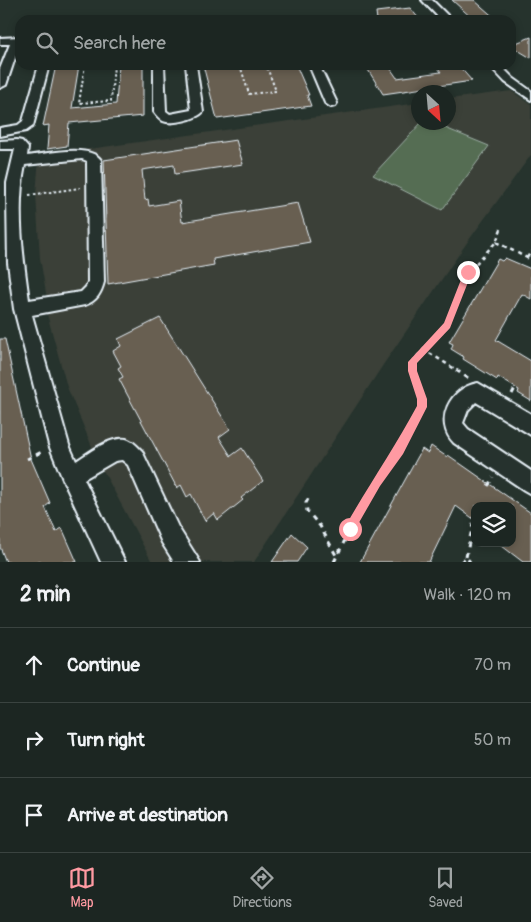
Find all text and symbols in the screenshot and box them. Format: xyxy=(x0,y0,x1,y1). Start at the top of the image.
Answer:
search box xyxy=(15,15,516,70)
icon: search xyxy=(33,29,61,57)
text: Search here xyxy=(73,31,166,55)
north arrow xyxy=(411,85,456,130)
route end xyxy=(457,261,480,284)
map controls xyxy=(471,502,516,547)
button: layers xyxy=(471,502,516,547)
route start xyxy=(339,518,362,541)
text: 2 min xyxy=(20,581,70,608)
text: Walk · 120 m xyxy=(423,585,511,605)
icon: ahead xyxy=(20,651,48,679)
text: Continue xyxy=(67,653,140,677)
text: 70 m xyxy=(474,655,511,675)
icon: right xyxy=(20,726,48,754)
text: Turn right xyxy=(67,728,145,752)
text: 50 m xyxy=(474,730,511,750)
icon: arrive xyxy=(20,801,48,829)
text: Arrive at destination xyxy=(67,803,228,827)
tab: Map xyxy=(68,864,96,911)
tab: Directions xyxy=(232,864,292,911)
tab: Saved xyxy=(428,864,463,911)

